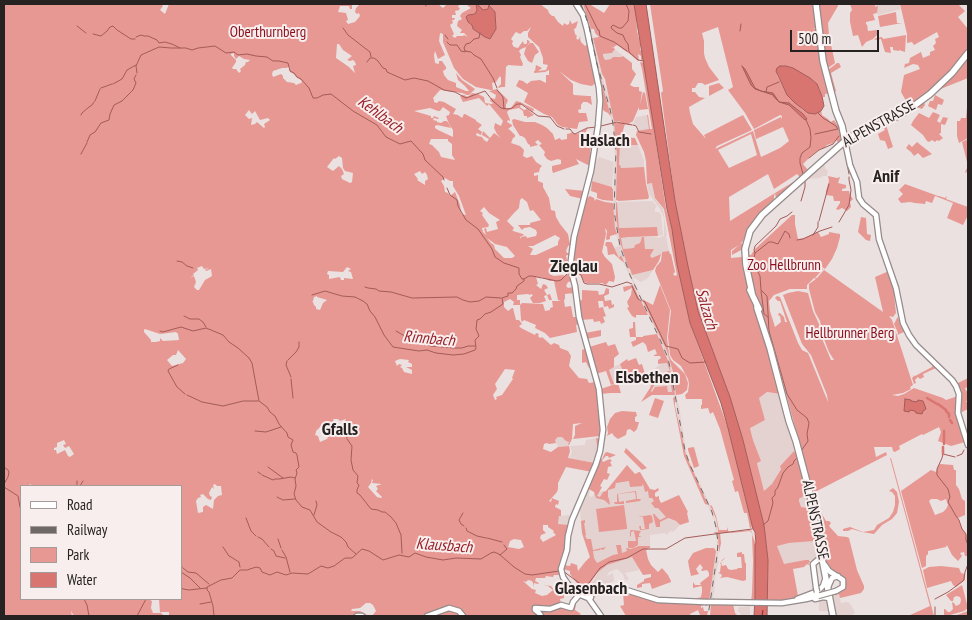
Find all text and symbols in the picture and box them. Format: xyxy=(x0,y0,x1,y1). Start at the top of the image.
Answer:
scale bar xyxy=(792,20,881,52)
park label: Oberthurnberg xyxy=(230,24,306,42)
text: 500 m xyxy=(798,29,831,48)
water label: Kehlbach xyxy=(354,92,406,138)
street label: ALPENSTRASSE xyxy=(839,97,919,151)
district label: Haslach xyxy=(580,130,630,152)
district label: Anif xyxy=(873,166,899,188)
district label: Zieglau xyxy=(550,256,598,278)
park label: Zoo Hellbrunn xyxy=(747,257,821,275)
water label: Salzach xyxy=(691,286,721,332)
park label: Hellbrunner Berg xyxy=(806,325,894,343)
water label: Rinnbach xyxy=(403,327,455,351)
district label: Elsbethen xyxy=(615,367,679,389)
district label: Gfalls xyxy=(322,419,358,441)
street label: ALPENSTRASSE xyxy=(798,479,832,561)
legend xyxy=(20,485,182,600)
text: Road xyxy=(67,495,93,514)
text: Railway xyxy=(67,520,107,539)
water label: Klausbach xyxy=(415,534,473,558)
text: Park xyxy=(67,545,89,564)
text: Water xyxy=(67,570,97,589)
district label: Glasenbach xyxy=(555,578,627,600)

